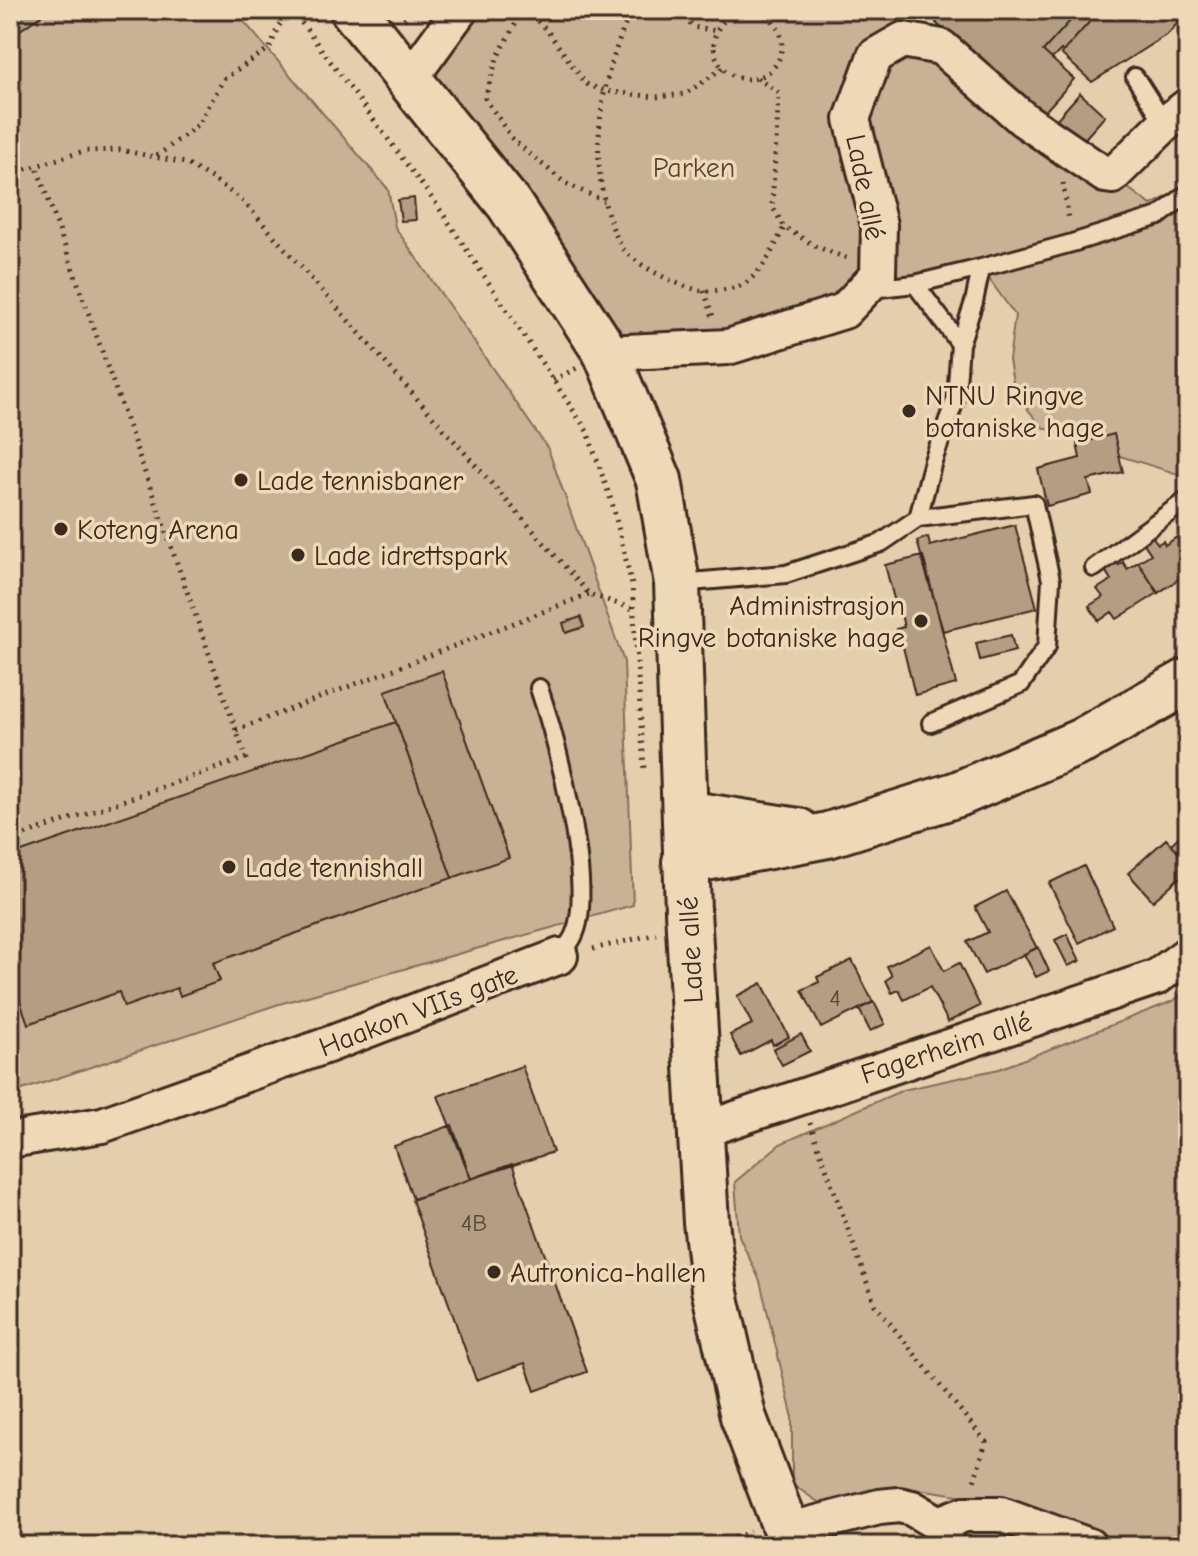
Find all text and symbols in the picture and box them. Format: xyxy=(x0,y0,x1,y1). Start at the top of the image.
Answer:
street label: Lade allé xyxy=(839,132,891,243)
park label: Parken xyxy=(653,152,735,184)
place label: NTNU Ringve botaniske hage xyxy=(925,380,1104,444)
marker: NTNU Ringve botaniske hage xyxy=(900,402,918,420)
place label: Lade tennisbaner xyxy=(257,465,463,497)
marker: Lade tennisbaner xyxy=(232,471,250,489)
place label: Koteng Arena xyxy=(77,514,239,546)
marker: Koteng Arena xyxy=(52,520,70,538)
place label: Lade idrettspark xyxy=(314,540,508,572)
marker: Lade idrettspark xyxy=(289,546,307,564)
place label: Administrasjon Ringve botaniske hage xyxy=(638,590,905,654)
marker: Administrasjon Ringve botaniske hage xyxy=(912,612,930,630)
place label: Lade tennishall xyxy=(245,852,423,884)
marker: Lade tennishall xyxy=(220,858,238,876)
street label: Lade allé xyxy=(672,896,710,1004)
street label: Haakon VIIs gate xyxy=(314,958,522,1064)
house number: 4 xyxy=(829,984,841,1012)
street label: Fagerheim allé xyxy=(857,1005,1036,1091)
house number: 4B xyxy=(461,1209,487,1237)
place label: Autronica-hallen xyxy=(510,1257,706,1289)
marker: Autronica-hallen xyxy=(485,1263,503,1281)

